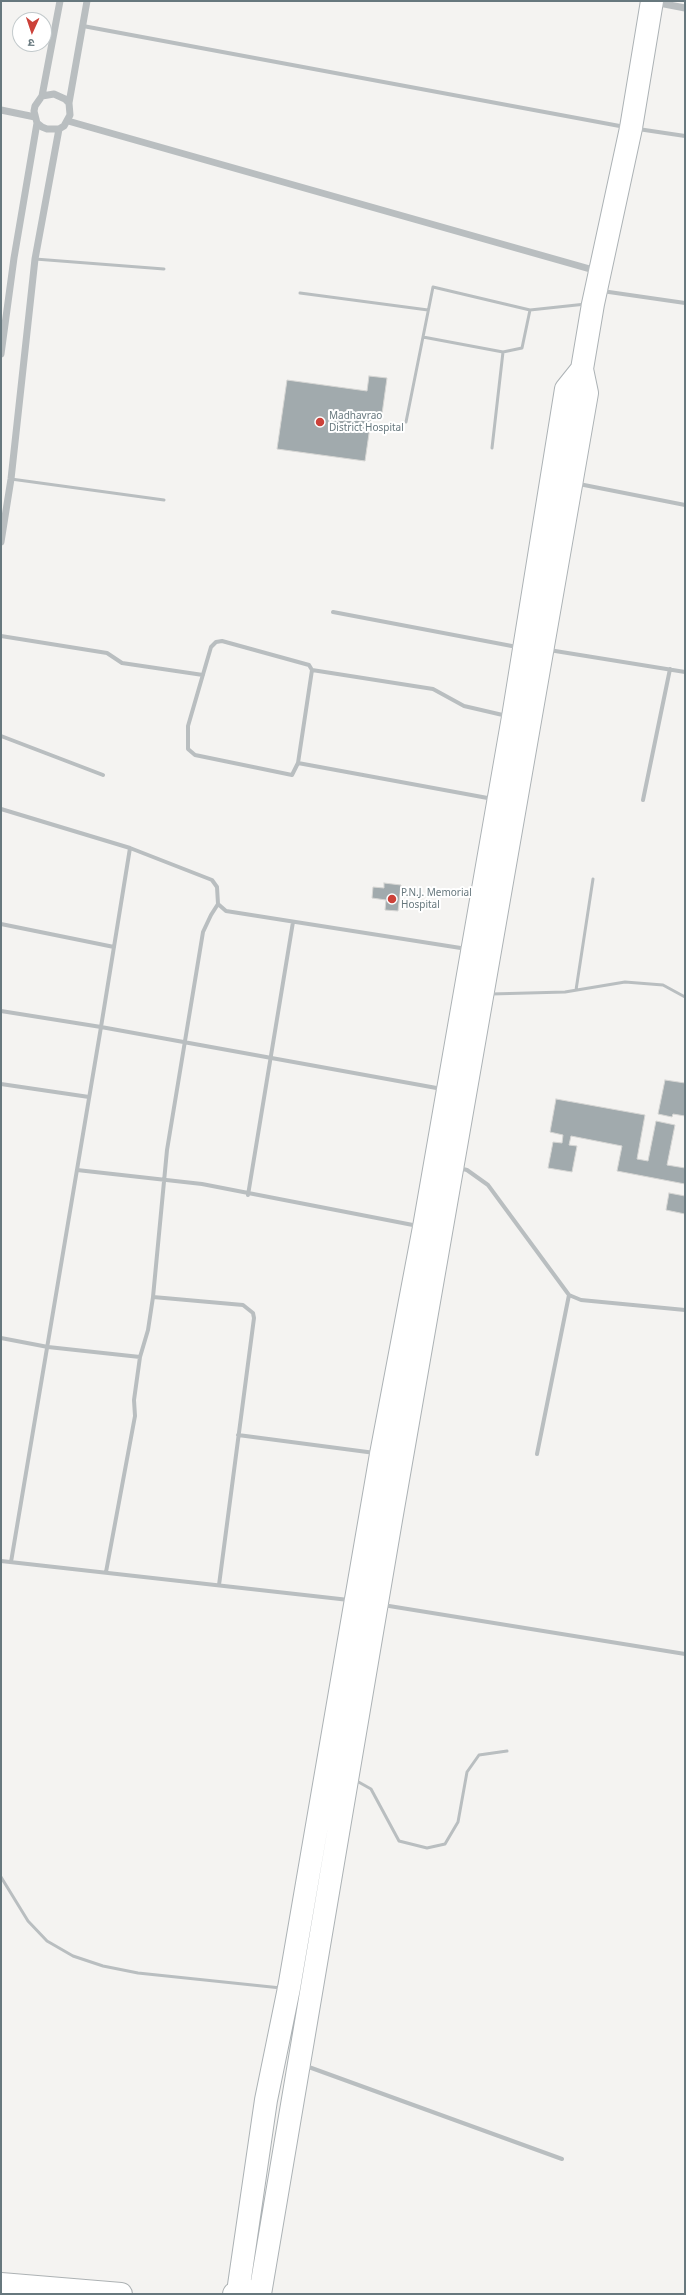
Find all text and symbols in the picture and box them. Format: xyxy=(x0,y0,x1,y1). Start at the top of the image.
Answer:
north arrow xyxy=(12,12,52,52)
text: उ xyxy=(28,36,35,51)
place label: Madhavrao District Hospital xyxy=(329,410,404,434)
marker: Madhavrao District Hospital xyxy=(314,416,326,428)
place label: P.N.J. Memorial Hospital xyxy=(401,887,472,910)
marker: P.N.J. Memorial Hospital xyxy=(386,893,398,905)

